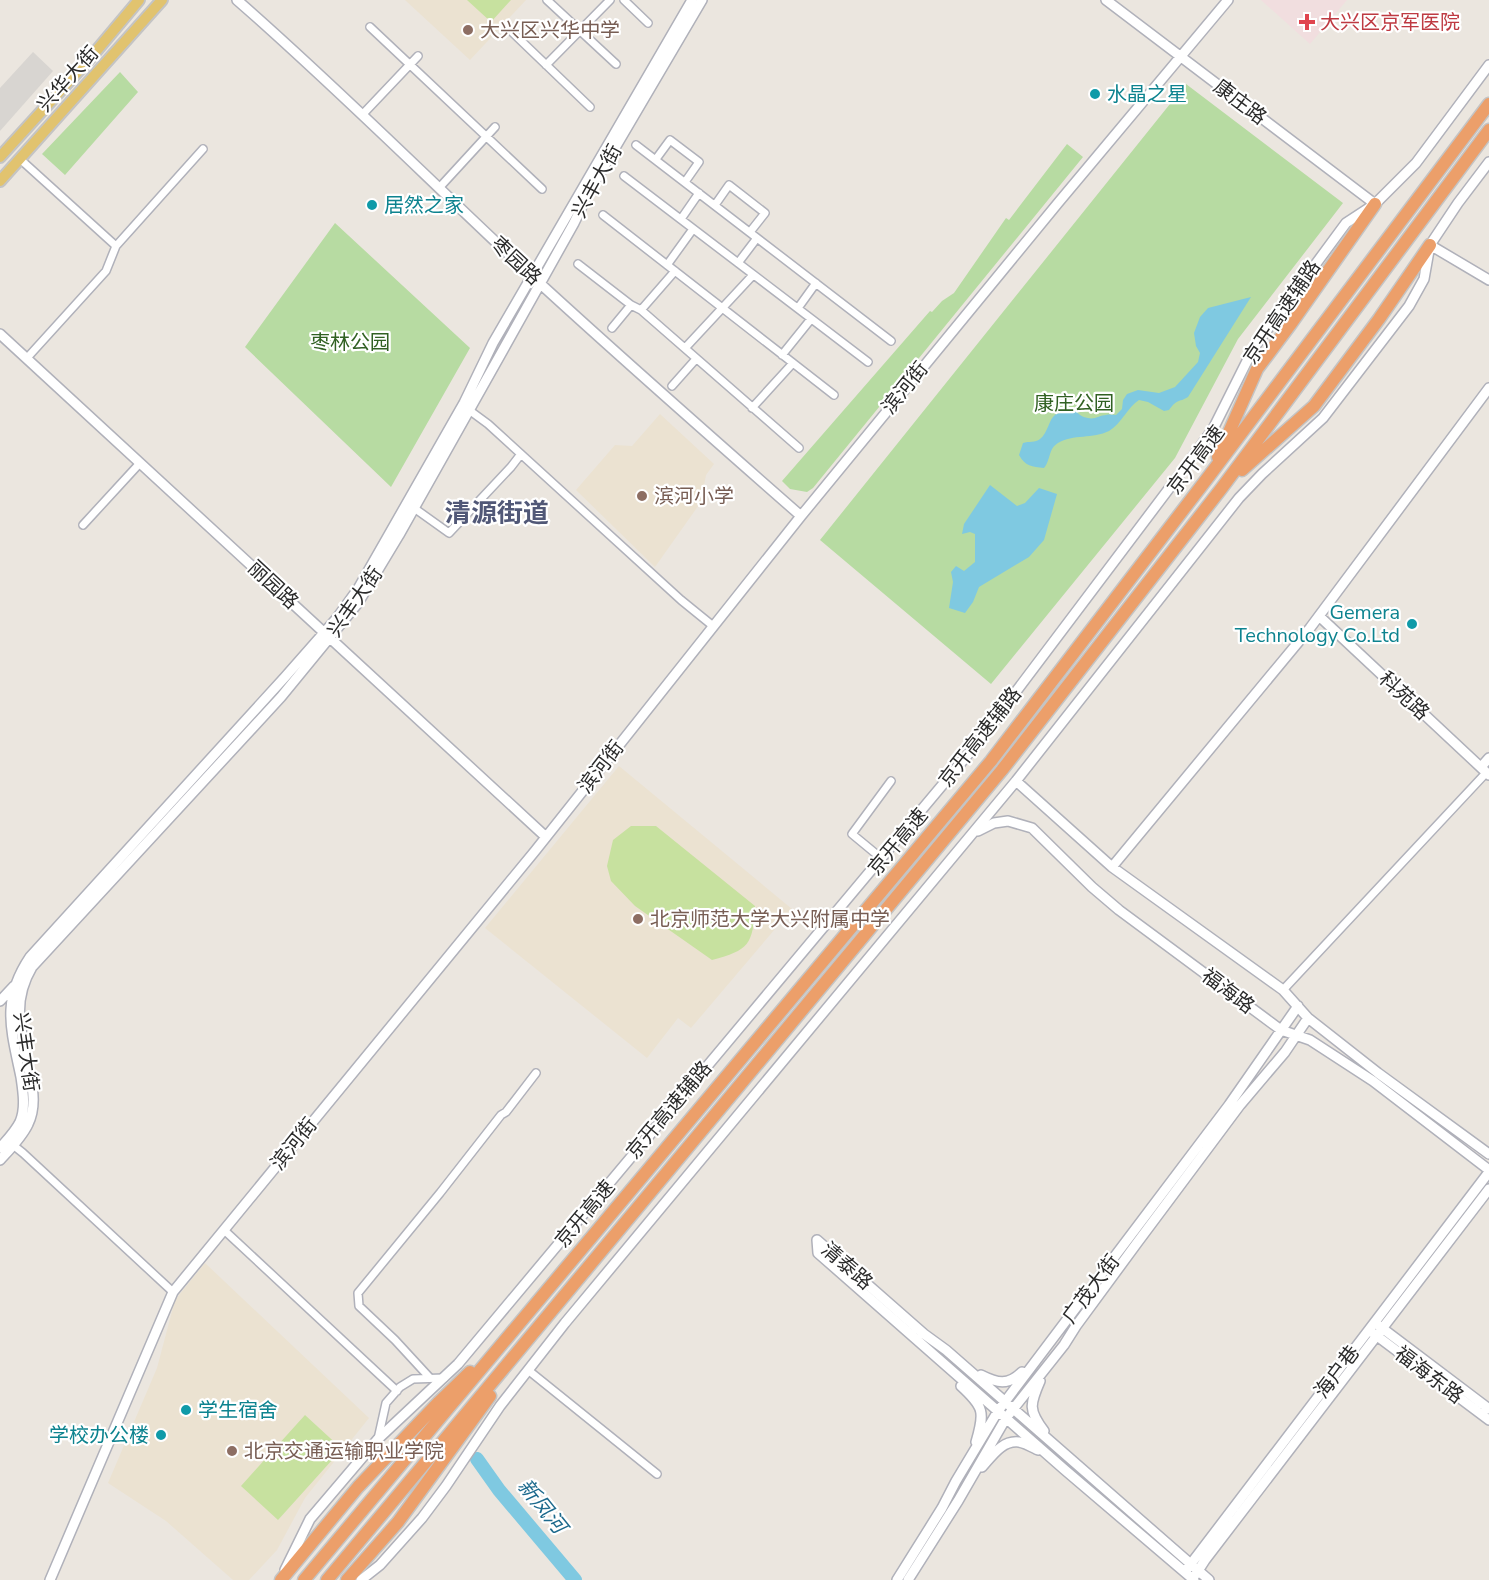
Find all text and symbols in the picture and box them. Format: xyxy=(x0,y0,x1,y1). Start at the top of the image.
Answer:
place label: 大兴区京军医院 xyxy=(1320,9,1460,36)
marker: 大兴区京军医院 xyxy=(1298,13,1316,31)
place label: 大兴区兴华中学 xyxy=(480,17,620,44)
marker: 大兴区兴华中学 xyxy=(461,23,475,37)
street label: 兴华大街 xyxy=(31,40,105,118)
street label: 康庄路 xyxy=(1208,73,1272,131)
place label: 水晶之星 xyxy=(1107,81,1187,108)
marker: 水晶之星 xyxy=(1088,87,1102,101)
street label: 兴丰大街 xyxy=(566,139,628,223)
place label: 居然之家 xyxy=(384,192,464,219)
marker: 居然之家 xyxy=(365,198,379,212)
street label: 枣园路 xyxy=(485,231,547,291)
street label: 京开高速辅路 xyxy=(1237,255,1327,369)
park label: 枣林公园 xyxy=(310,329,390,356)
street label: 滨河街 xyxy=(876,356,934,420)
park label: 康庄公园 xyxy=(1034,390,1114,417)
street label: 京开高速 xyxy=(1161,420,1231,500)
place label: 滨河小学 xyxy=(654,483,734,510)
marker: 滨河小学 xyxy=(635,489,649,503)
district label: 清源街道 xyxy=(445,496,549,531)
street label: 丽园路 xyxy=(242,555,304,615)
street label: 兴丰大街 xyxy=(321,561,389,643)
place label: Gemera Technology Co.Ltd xyxy=(1235,599,1400,649)
marker: Gemera Technology Co.Ltd xyxy=(1405,617,1419,631)
street label: 科苑路 xyxy=(1373,666,1435,726)
street label: 京开高速辅路 xyxy=(932,681,1028,793)
street label: 滨河街 xyxy=(572,735,630,799)
street label: 京开高速 xyxy=(862,803,934,881)
place label: 北京师范大学大兴附属中学 xyxy=(650,906,890,933)
marker: 北京师范大学大兴附属中学 xyxy=(631,912,645,926)
street label: 福海路 xyxy=(1196,962,1260,1020)
street label: 兴丰大街 xyxy=(7,1011,45,1093)
street label: 京开高速辅路 xyxy=(620,1055,718,1165)
street label: 滨河街 xyxy=(265,1112,323,1176)
street label: 京开高速 xyxy=(549,1175,621,1253)
street label: 清泰路 xyxy=(816,1236,878,1296)
street label: 广茂大街 xyxy=(1056,1249,1126,1329)
street label: 海户巷 xyxy=(1308,1340,1366,1404)
street label: 福海东路 xyxy=(1389,1340,1469,1410)
place label: 学生宿舍 xyxy=(198,1397,278,1424)
marker: 学生宿舍 xyxy=(179,1403,193,1417)
place label: 学校办公楼 xyxy=(49,1422,149,1449)
marker: 学校办公楼 xyxy=(154,1428,168,1442)
place label: 北京交通运输职业学院 xyxy=(244,1438,444,1465)
marker: 北京交通运输职业学院 xyxy=(225,1444,239,1458)
water label: 新凤河 xyxy=(511,1473,575,1542)

